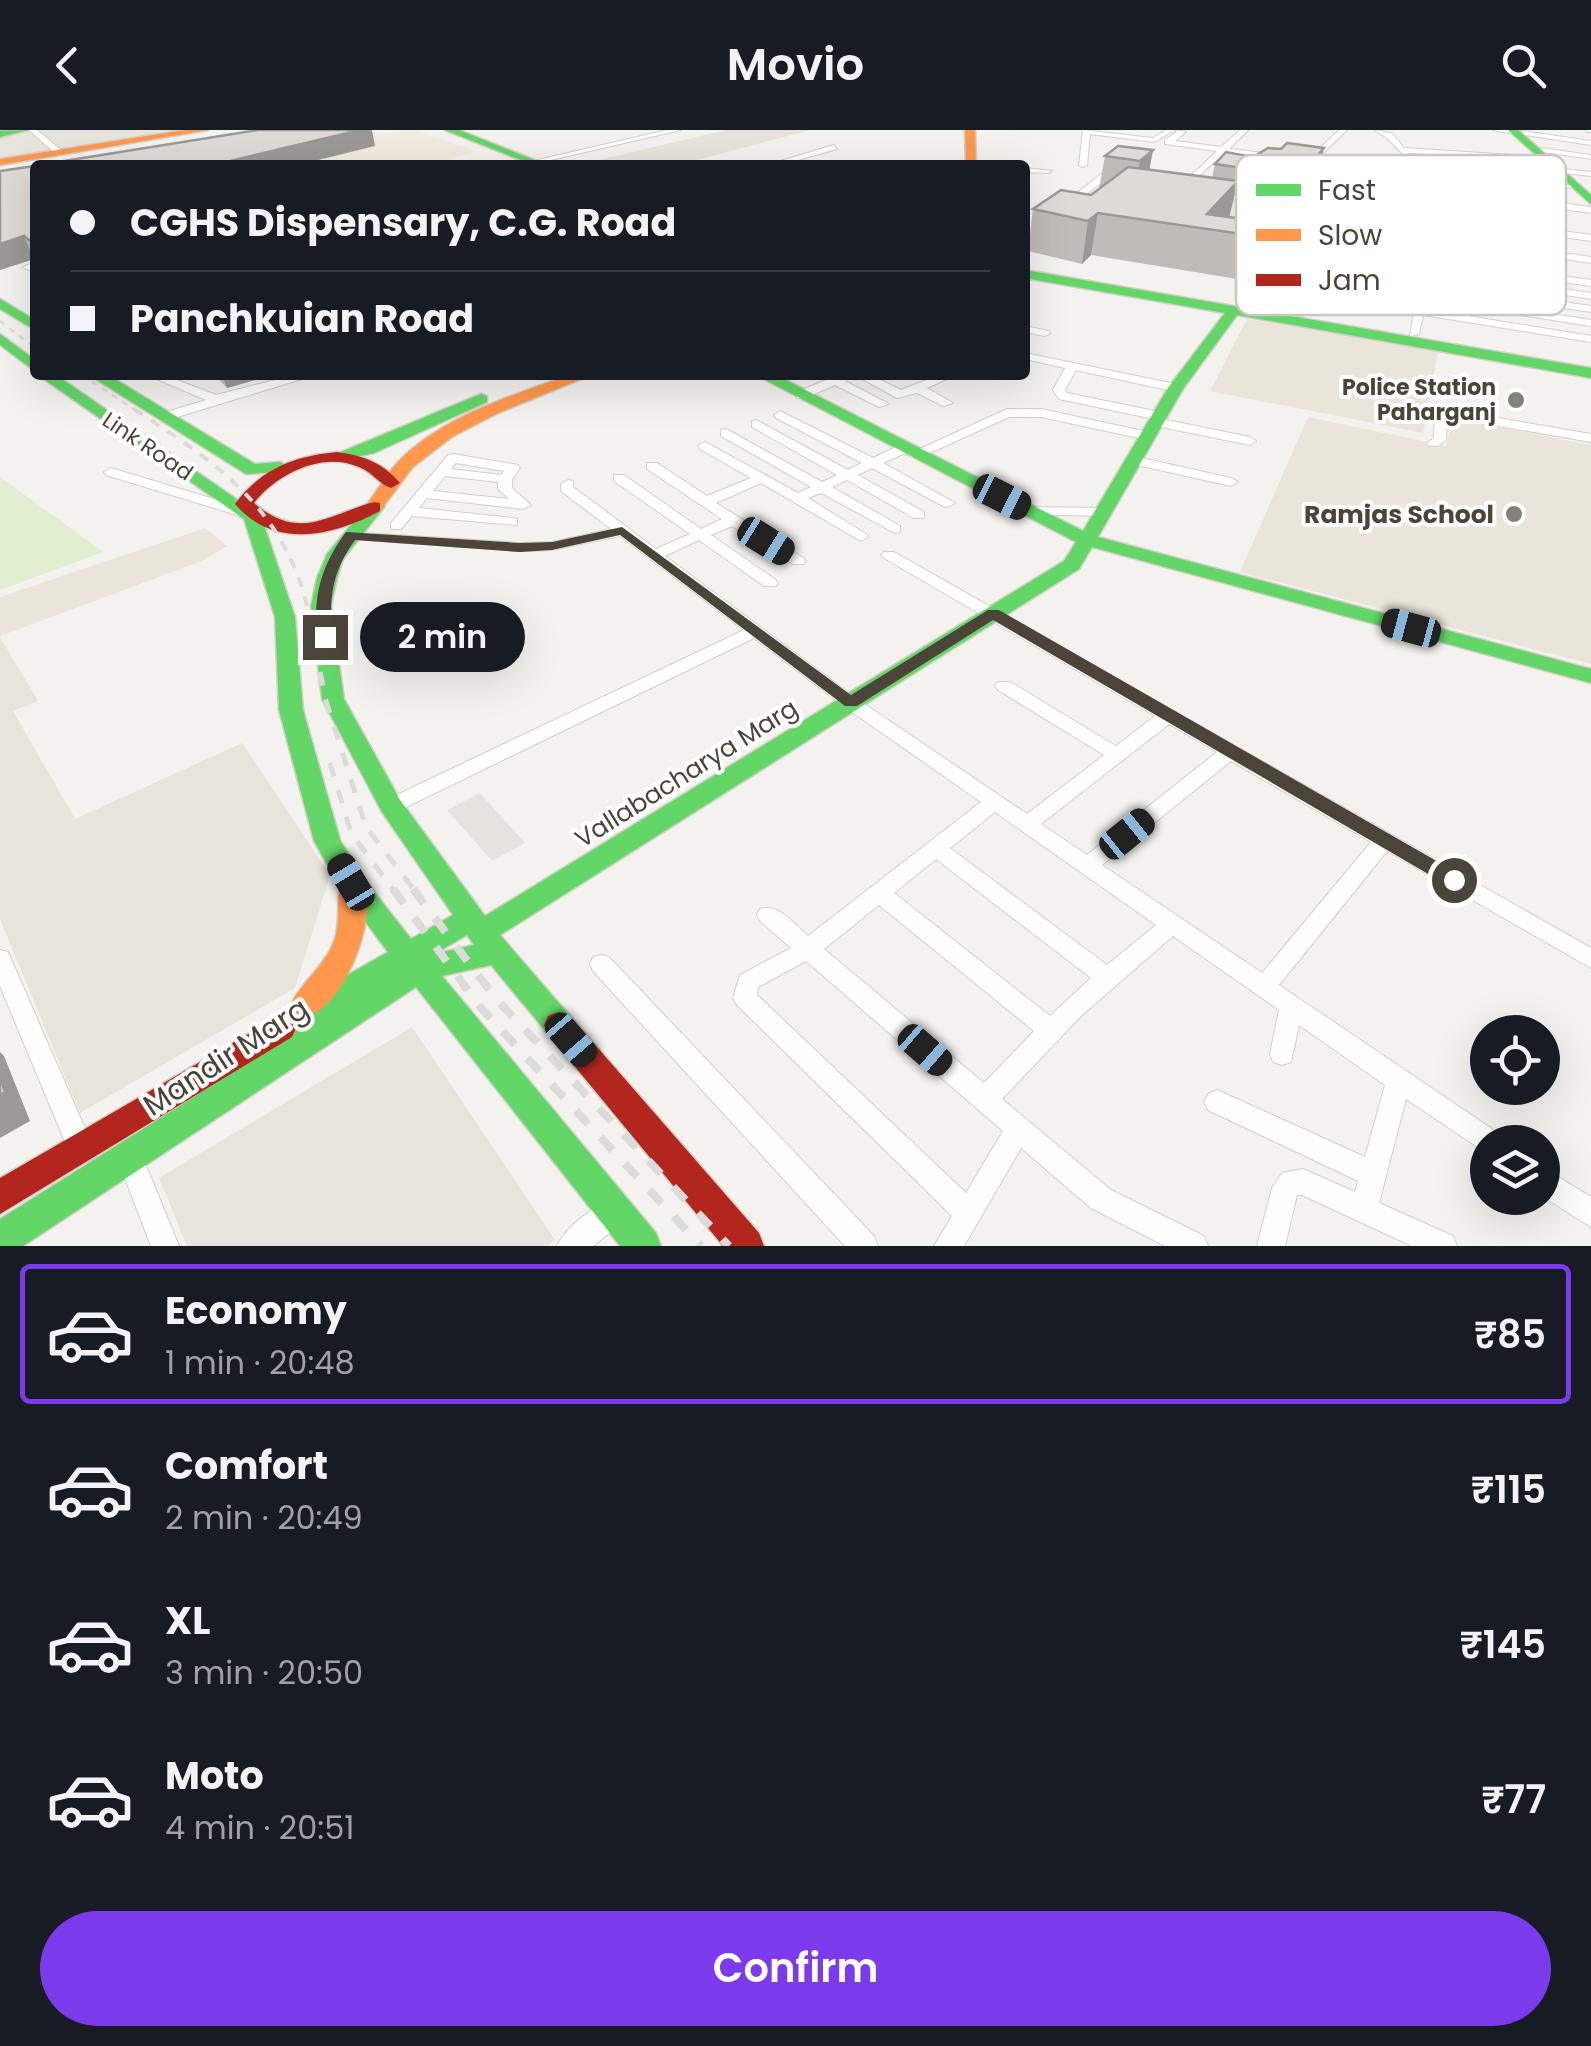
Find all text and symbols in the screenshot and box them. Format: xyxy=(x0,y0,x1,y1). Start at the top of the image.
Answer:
text: Movio xyxy=(727,33,864,96)
icon: back xyxy=(40,38,95,93)
icon: search xyxy=(1496,38,1551,93)
legend xyxy=(1236,155,1566,315)
text: Fast xyxy=(1318,171,1376,210)
text: CGHS Dispensary, C.G. Road xyxy=(130,196,676,249)
text: Slow xyxy=(1318,216,1382,255)
text: Jam xyxy=(1318,261,1381,300)
text: Panchkuian Road xyxy=(130,292,474,345)
place label: Police Station Paharganj xyxy=(1342,372,1496,428)
marker: Police Station Paharganj xyxy=(1505,389,1527,411)
street label: Link Road xyxy=(96,405,199,488)
car xyxy=(968,470,1036,524)
place label: Ramjas School xyxy=(1304,497,1494,532)
marker: Ramjas School xyxy=(1503,503,1525,525)
car xyxy=(733,512,799,570)
callout: 2 min xyxy=(360,602,525,672)
car xyxy=(1378,606,1444,650)
text: 2 min xyxy=(398,614,487,659)
route end xyxy=(303,615,348,660)
street label: Vallabacharya Marg xyxy=(568,691,804,856)
car xyxy=(1094,803,1160,865)
car xyxy=(323,849,379,915)
route start xyxy=(1432,858,1477,903)
street label: Mandir Marg xyxy=(134,987,317,1126)
car xyxy=(540,1008,602,1072)
map controls xyxy=(1470,1015,1560,1215)
button: locate xyxy=(1470,1015,1560,1105)
car xyxy=(893,1019,957,1081)
button: layers xyxy=(1470,1125,1560,1215)
text: Economy xyxy=(165,1284,347,1337)
icon: car xyxy=(45,1289,135,1379)
text: ₹85 xyxy=(1474,1308,1546,1361)
text: 1 min · 20:48 xyxy=(165,1340,355,1385)
text: Comfort xyxy=(165,1439,328,1492)
icon: car xyxy=(45,1444,135,1534)
text: ₹115 xyxy=(1471,1463,1546,1516)
text: 2 min · 20:49 xyxy=(165,1495,363,1540)
text: XL xyxy=(165,1594,210,1647)
icon: car xyxy=(45,1599,135,1689)
text: ₹145 xyxy=(1459,1618,1546,1671)
text: 3 min · 20:50 xyxy=(165,1650,363,1695)
text: Moto xyxy=(165,1749,264,1802)
icon: car xyxy=(45,1754,135,1844)
text: ₹77 xyxy=(1481,1773,1546,1826)
text: 4 min · 20:51 xyxy=(165,1805,355,1850)
button: Confirm xyxy=(40,1911,1551,2026)

